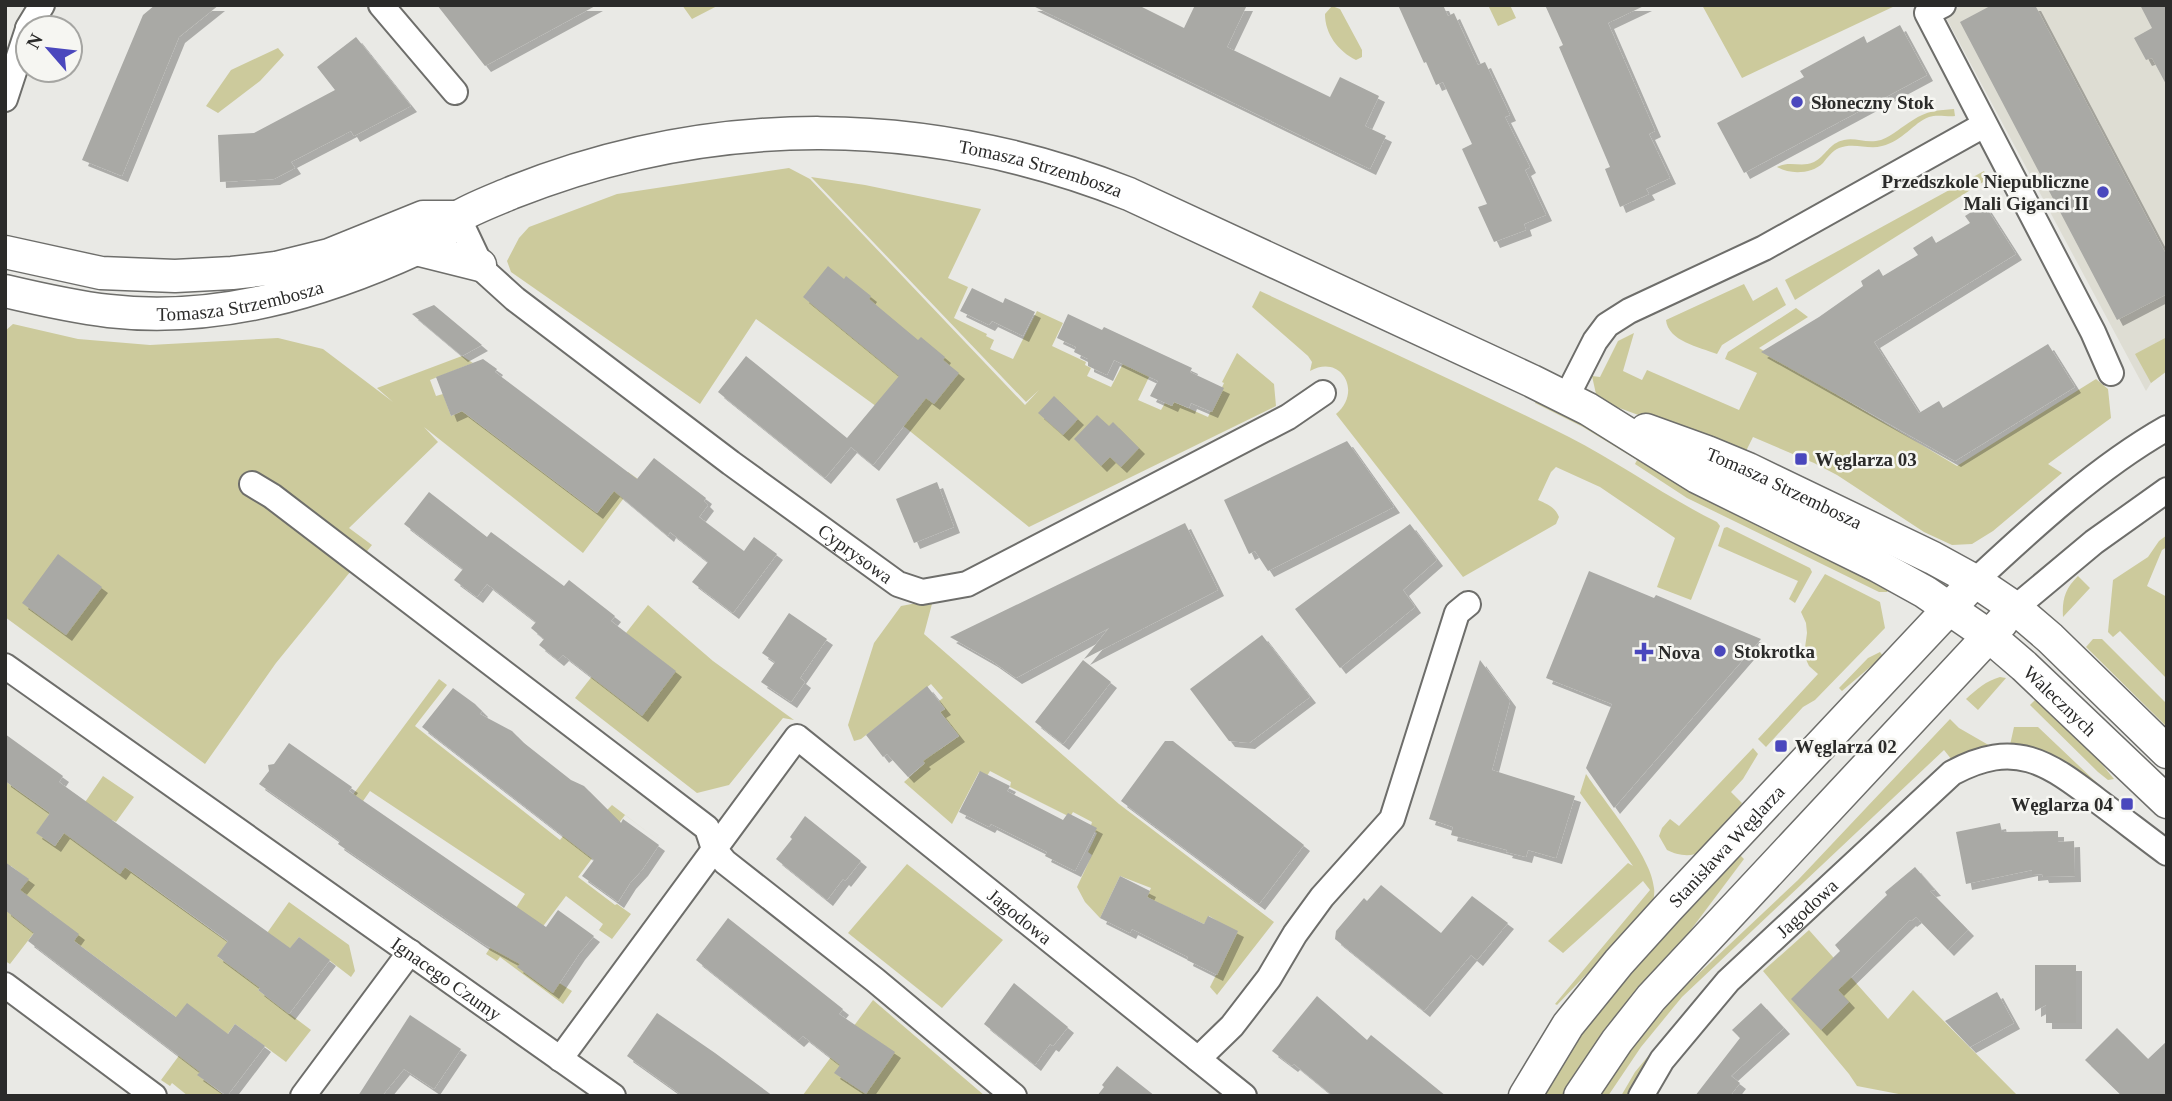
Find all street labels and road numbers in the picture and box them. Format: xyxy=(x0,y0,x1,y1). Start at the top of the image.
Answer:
street label: Tomasza Strzembosza xyxy=(957,136,1126,202)
street label: Tomasza Strzembosza xyxy=(156,276,326,325)
street label: Tomasza Strzembosza xyxy=(1703,443,1866,533)
street label: Cyprysowa xyxy=(814,520,897,588)
street label: Walecznych xyxy=(2019,661,2101,741)
street label: Stanisława Węglarza xyxy=(1664,781,1789,912)
street label: Jagodowa xyxy=(1772,874,1842,942)
street label: Jagodowa xyxy=(984,885,1056,949)
street label: Ignacego Czumy xyxy=(388,933,506,1025)

